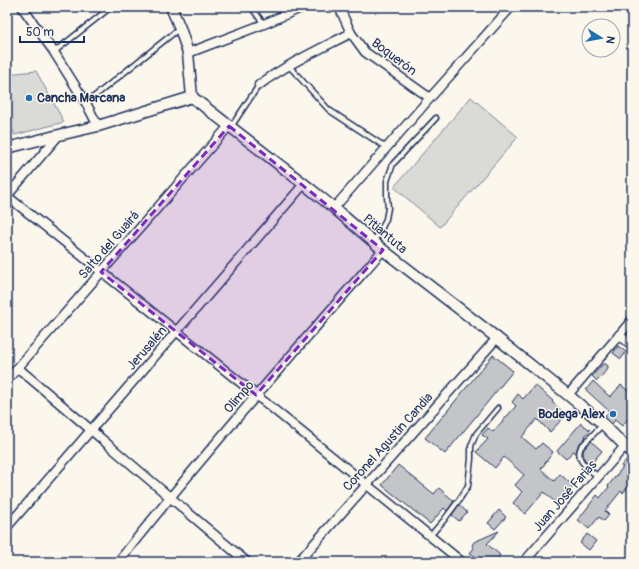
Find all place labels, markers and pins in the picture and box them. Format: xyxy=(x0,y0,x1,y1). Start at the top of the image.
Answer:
place label: Cancha Marcana xyxy=(37,90,125,106)
marker: Cancha Marcana xyxy=(24,93,34,103)
place label: Bodega Alex xyxy=(538,406,605,422)
marker: Bodega Alex xyxy=(608,409,618,419)

